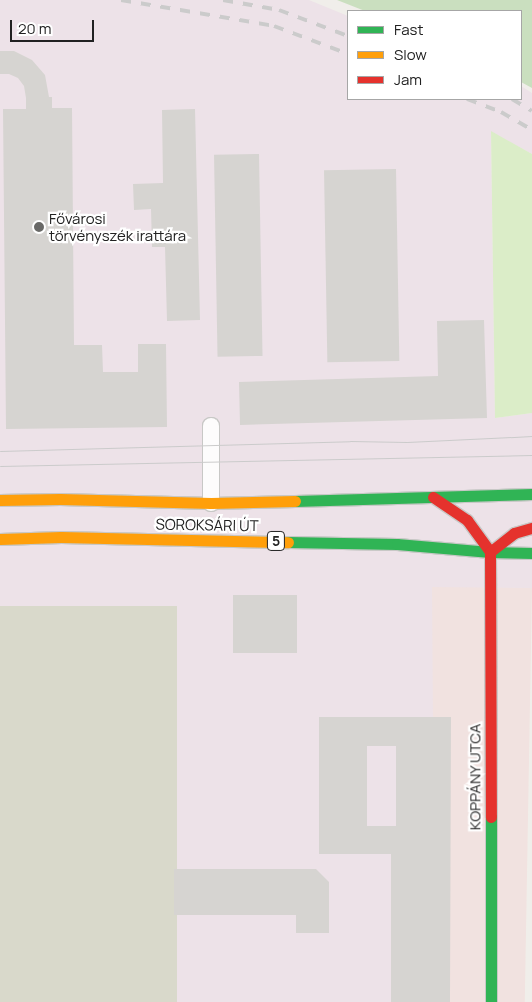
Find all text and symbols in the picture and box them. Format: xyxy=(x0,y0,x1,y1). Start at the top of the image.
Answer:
scale bar xyxy=(12,10,96,42)
legend xyxy=(347,10,522,100)
text: 20 m xyxy=(18,18,51,39)
text: Fast xyxy=(394,19,423,40)
text: Slow xyxy=(394,44,427,65)
text: Jam xyxy=(394,69,422,90)
place label: Fővárosi törvényszék irattára xyxy=(49,209,186,244)
marker: Fővárosi törvényszék irattára xyxy=(33,221,45,233)
street label: SOROKSÁRI ÚT xyxy=(155,515,259,535)
road number: 5 xyxy=(266,530,286,552)
street label: KOPPÁNY UTCA xyxy=(466,723,484,831)

